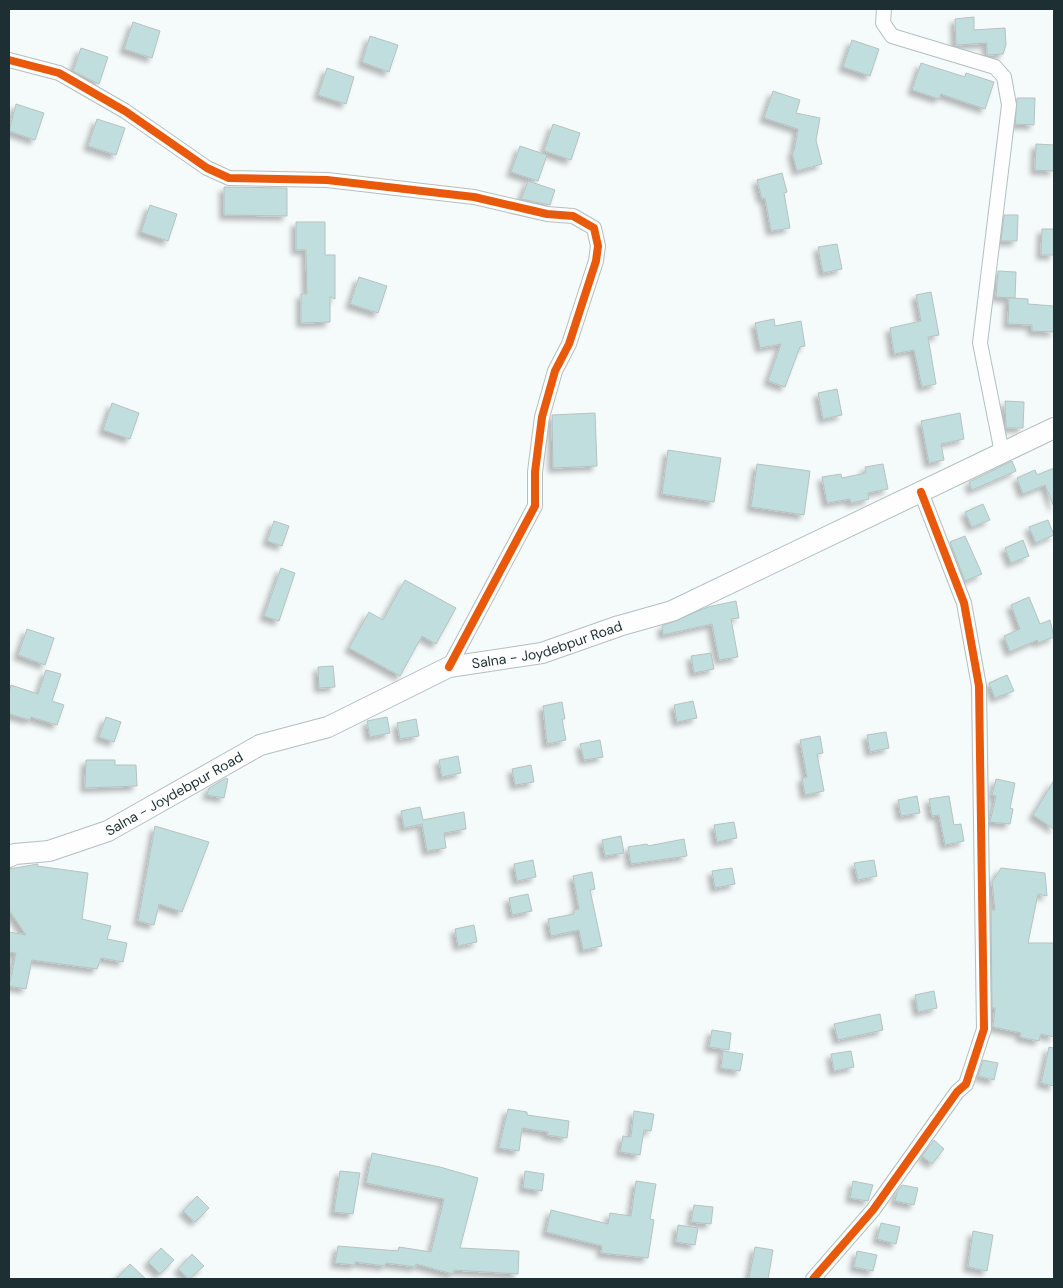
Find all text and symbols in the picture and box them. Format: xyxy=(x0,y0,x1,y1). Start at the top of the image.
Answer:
street label: Salna - Joydebpur Road xyxy=(471,617,625,672)
street label: Salna - Joydebpur Road xyxy=(102,748,246,840)

